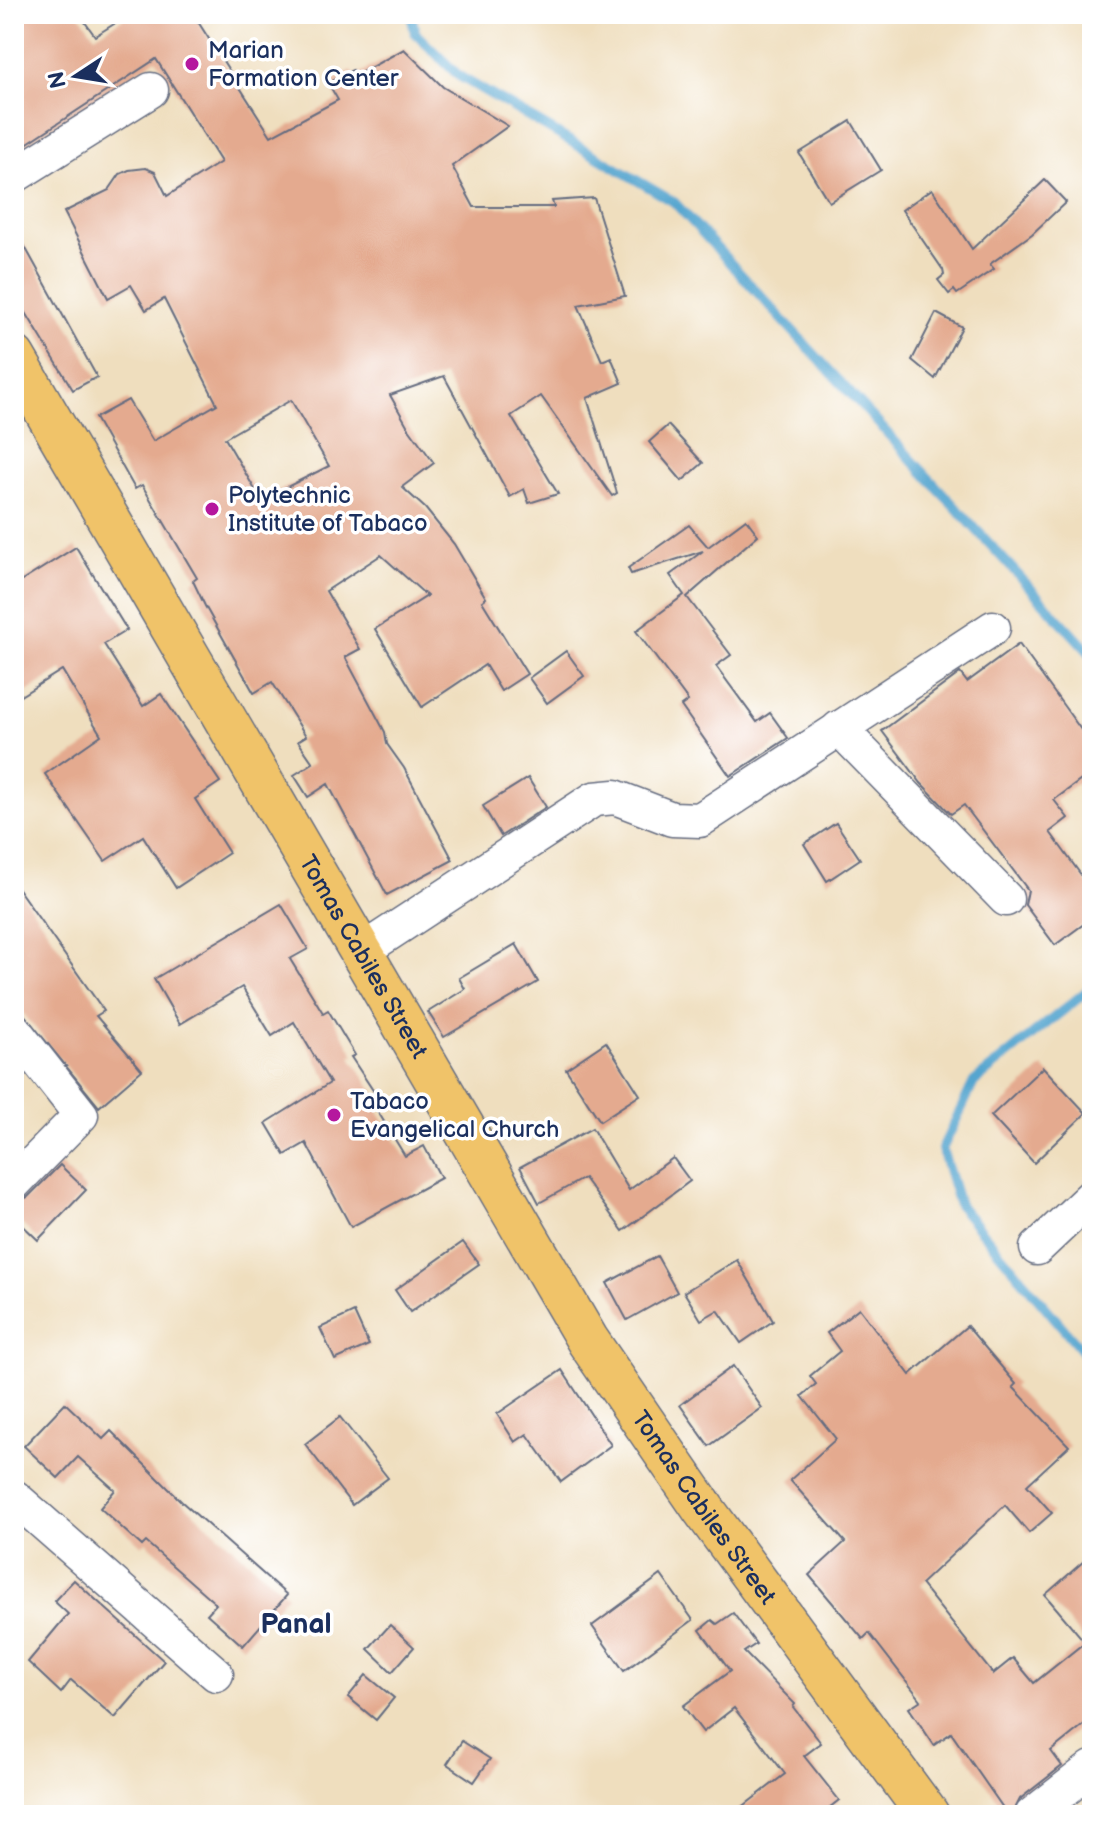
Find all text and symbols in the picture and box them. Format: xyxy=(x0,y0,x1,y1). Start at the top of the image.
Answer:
north arrow xyxy=(36,36,116,116)
place label: Marian Formation Center xyxy=(208,36,399,93)
marker: Marian Formation Center xyxy=(183,55,201,73)
text: N xyxy=(43,69,73,91)
place label: Polytechnic Institute of Tabaco xyxy=(228,481,428,538)
marker: Polytechnic Institute of Tabaco xyxy=(203,500,221,518)
street label: Tomas Cabiles Street xyxy=(293,850,434,1064)
place label: Tabaco Evangelical Church xyxy=(350,1087,559,1144)
marker: Tabaco Evangelical Church xyxy=(325,1106,343,1124)
street label: Tomas Cabiles Street xyxy=(625,1405,783,1611)
district label: Panal xyxy=(260,1608,332,1641)

